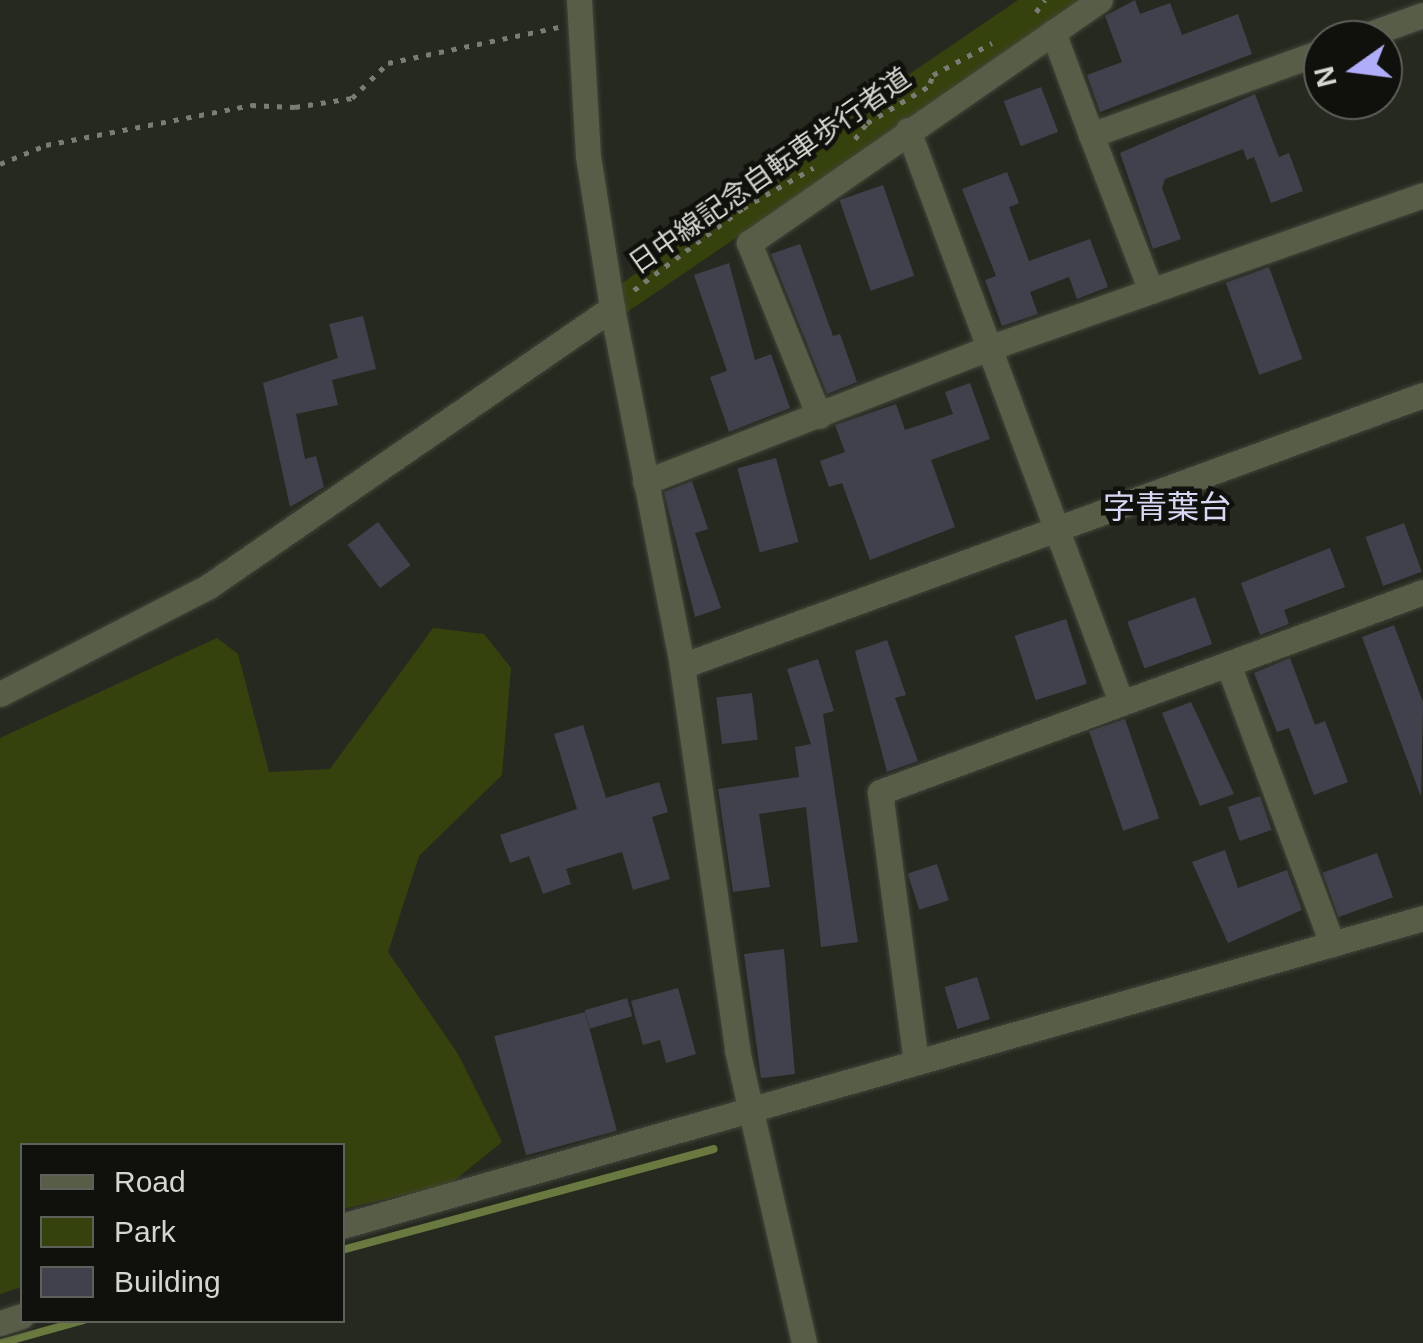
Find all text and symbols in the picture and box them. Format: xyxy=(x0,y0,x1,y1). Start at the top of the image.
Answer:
north arrow xyxy=(1303,20,1403,120)
street label: 日中線記念自転車歩行者道 xyxy=(623,61,917,281)
text: N xyxy=(1308,63,1343,90)
district label: 字青葉台 xyxy=(1103,488,1231,526)
legend xyxy=(20,1143,345,1323)
text: Road xyxy=(114,1165,186,1198)
text: Park xyxy=(114,1215,176,1248)
text: Building xyxy=(114,1265,221,1298)

